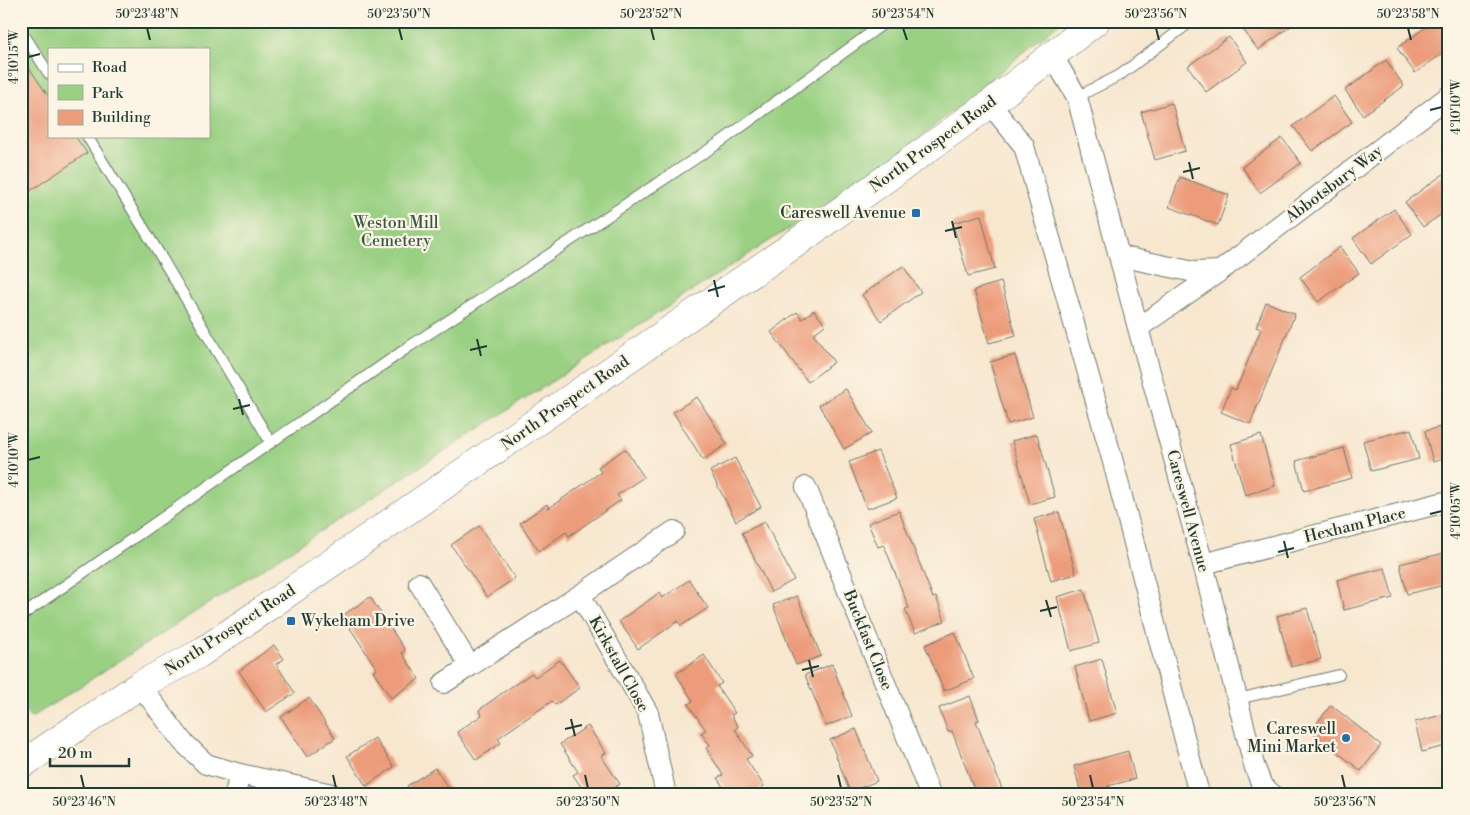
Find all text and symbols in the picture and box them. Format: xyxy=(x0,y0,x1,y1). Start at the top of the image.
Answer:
text: 50°23'48"N xyxy=(115,7,179,22)
text: 50°23'50"N xyxy=(367,7,431,22)
text: 50°23'52"N xyxy=(620,7,682,22)
text: 50°23'54"N xyxy=(872,7,934,22)
text: 50°23'56"N xyxy=(1125,7,1187,22)
text: 50°23'58"N xyxy=(1377,7,1439,22)
text: 4°10'15"W xyxy=(7,29,22,84)
legend xyxy=(48,48,210,138)
text: Road xyxy=(92,58,127,77)
text: 4°10'10"W xyxy=(1449,78,1464,135)
text: Park xyxy=(92,84,124,103)
street label: North Prospect Road xyxy=(866,91,1000,197)
text: Building xyxy=(91,108,151,127)
street label: Abbotsbury Way xyxy=(1281,141,1387,228)
place label: Careswell Avenue xyxy=(780,203,906,223)
marker: Careswell Avenue xyxy=(910,207,922,219)
park label: Weston Mill Cemetery xyxy=(353,213,439,251)
street label: North Prospect Road xyxy=(497,351,633,455)
text: 4°10'10"W xyxy=(7,431,22,488)
street label: Careswell Avenue xyxy=(1162,448,1214,574)
text: 4°10'05"W xyxy=(1449,481,1464,540)
street label: Hexham Place xyxy=(1302,503,1408,547)
street label: North Prospect Road xyxy=(161,580,299,680)
street label: Buckfast Close xyxy=(838,586,897,693)
place label: Wykeham Drive xyxy=(300,611,415,631)
street label: Kirkstall Close xyxy=(584,613,654,715)
marker: Wykeham Drive xyxy=(285,615,297,627)
place label: Careswell Mini Market xyxy=(1248,719,1336,757)
marker: Careswell Mini Market xyxy=(1340,732,1352,744)
scale bar xyxy=(50,735,129,767)
text: 20 m xyxy=(58,744,93,763)
text: 50°23'46"N xyxy=(52,795,116,810)
text: 50°23'48"N xyxy=(304,795,368,810)
text: 50°23'50"N xyxy=(556,795,620,810)
text: 50°23'52"N xyxy=(810,795,872,810)
text: 50°23'54"N xyxy=(1062,795,1124,810)
text: 50°23'56"N xyxy=(1314,795,1376,810)

